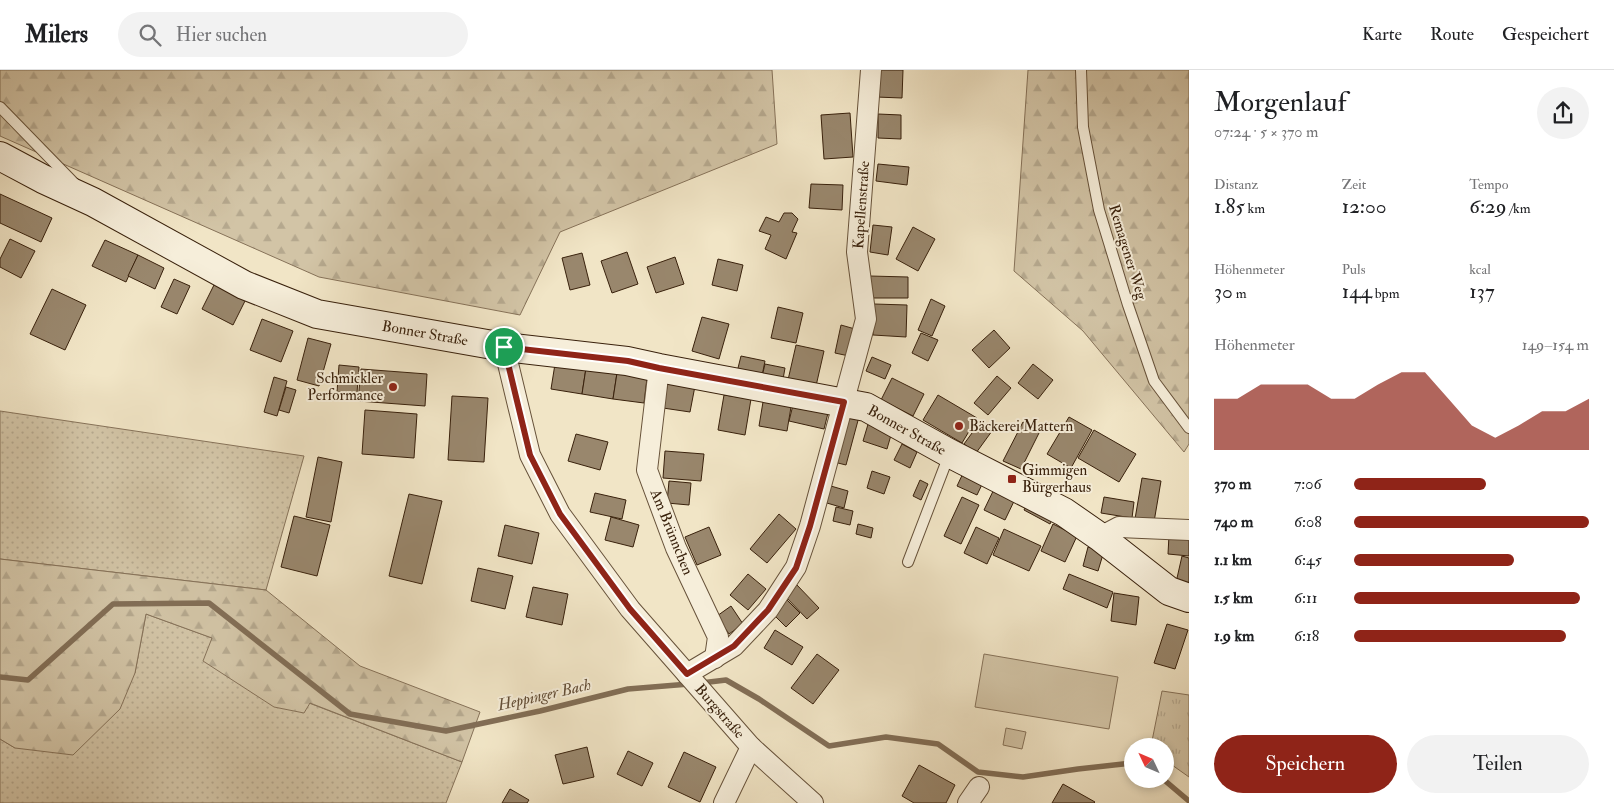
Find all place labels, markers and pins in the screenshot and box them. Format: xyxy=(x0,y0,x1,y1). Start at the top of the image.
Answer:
pin xyxy=(483,326,525,368)
place label: Schmickler Performance xyxy=(307,369,383,405)
marker: Schmickler Performance xyxy=(387,381,399,393)
place label: Bäckerei Mattern xyxy=(969,417,1073,436)
marker: Bäckerei Mattern xyxy=(953,420,965,432)
place label: Gimmigen Bürgerhaus xyxy=(1022,461,1091,497)
marker: Gimmigen Bürgerhaus xyxy=(1006,473,1018,485)

